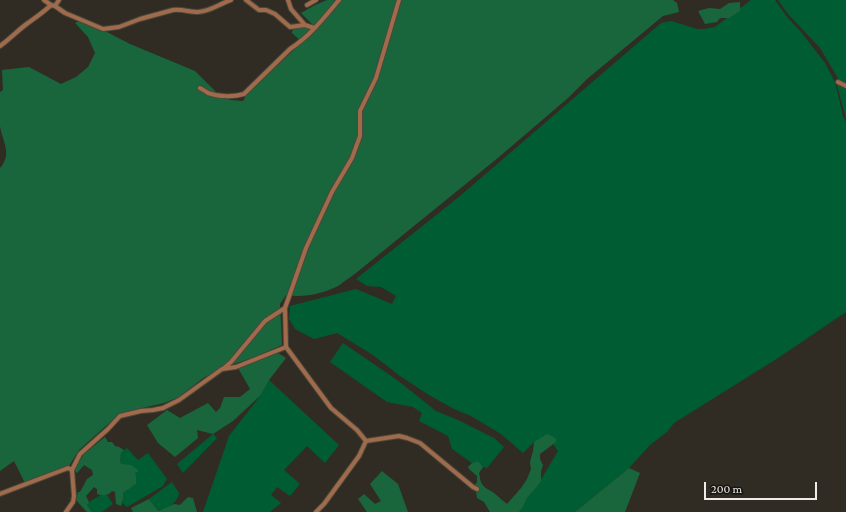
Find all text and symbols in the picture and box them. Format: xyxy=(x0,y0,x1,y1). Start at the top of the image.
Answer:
scale bar xyxy=(706,474,819,500)
text: 200 m xyxy=(711,482,742,496)

